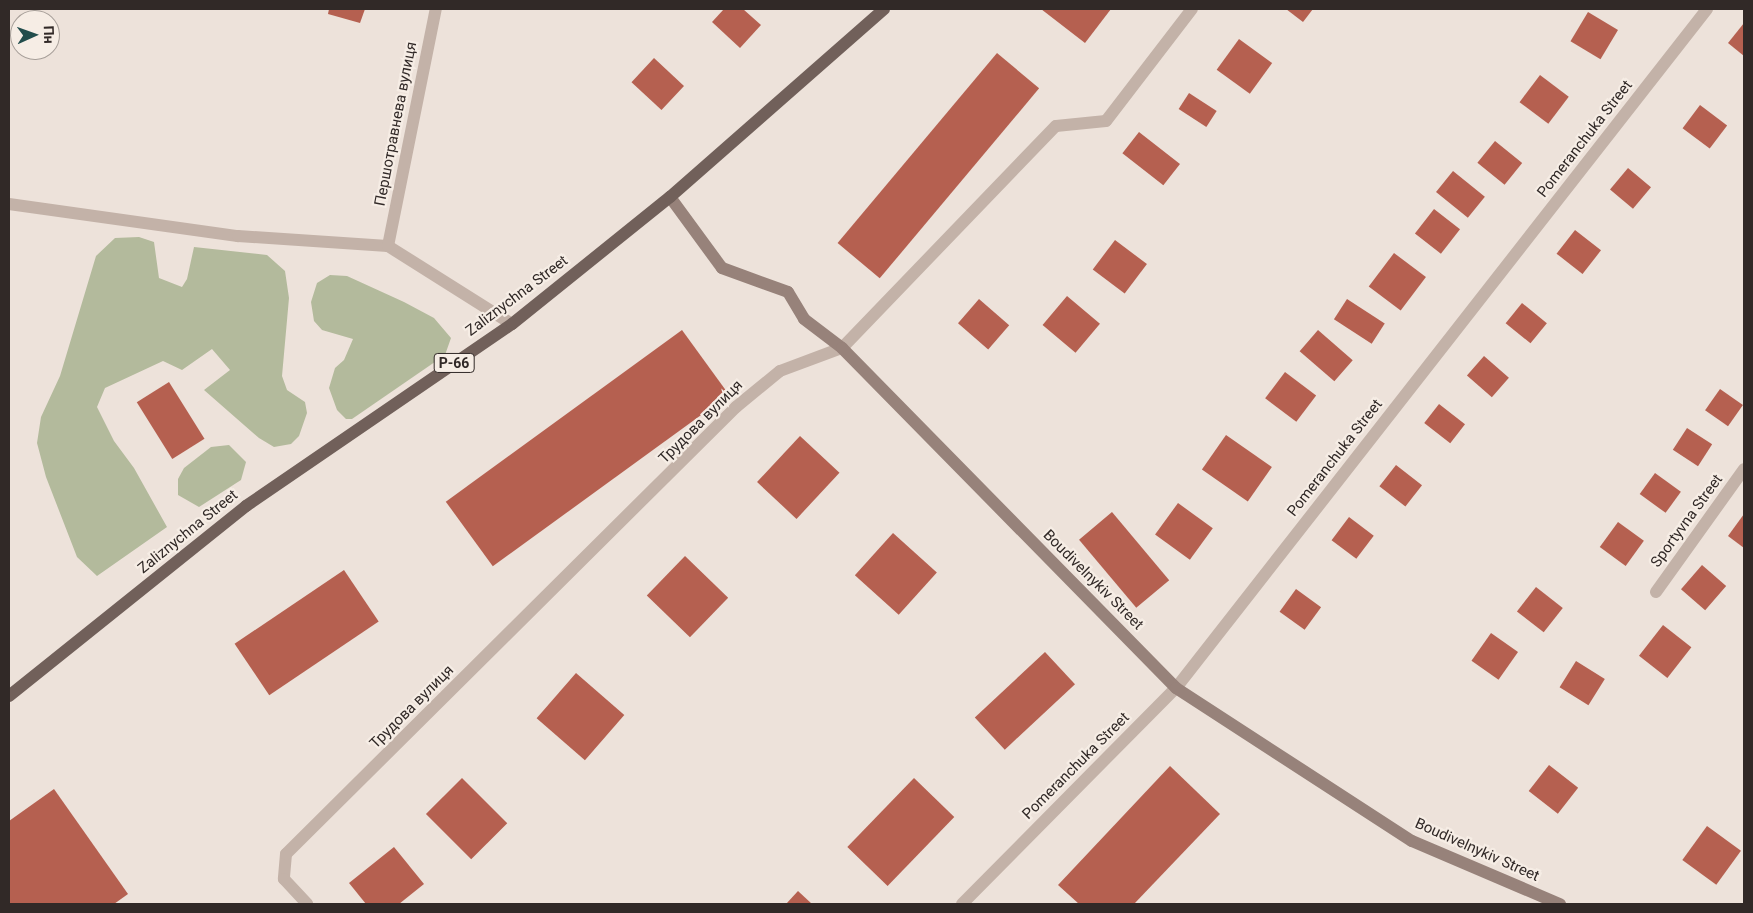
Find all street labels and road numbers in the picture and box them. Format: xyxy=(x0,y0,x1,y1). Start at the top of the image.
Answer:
street label: Першотравнева вулиця xyxy=(371,40,421,208)
street label: Pomeranchuka Street xyxy=(1534,77,1636,201)
street label: Zaliznychna Street xyxy=(462,252,572,340)
road number: Р-66 xyxy=(433,352,475,374)
street label: Трудова вулиця xyxy=(655,376,747,468)
street label: Pomeranchuka Street xyxy=(1284,396,1386,520)
street label: Sportyvna Street xyxy=(1647,471,1727,571)
street label: Zaliznychna Street xyxy=(135,486,241,578)
street label: Boudivelnykiv Street xyxy=(1039,526,1147,634)
street label: Трудова вулиця xyxy=(366,661,458,753)
street label: Pomeranchuka Street xyxy=(1019,709,1133,823)
street label: Boudivelnykiv Street xyxy=(1412,814,1542,886)

